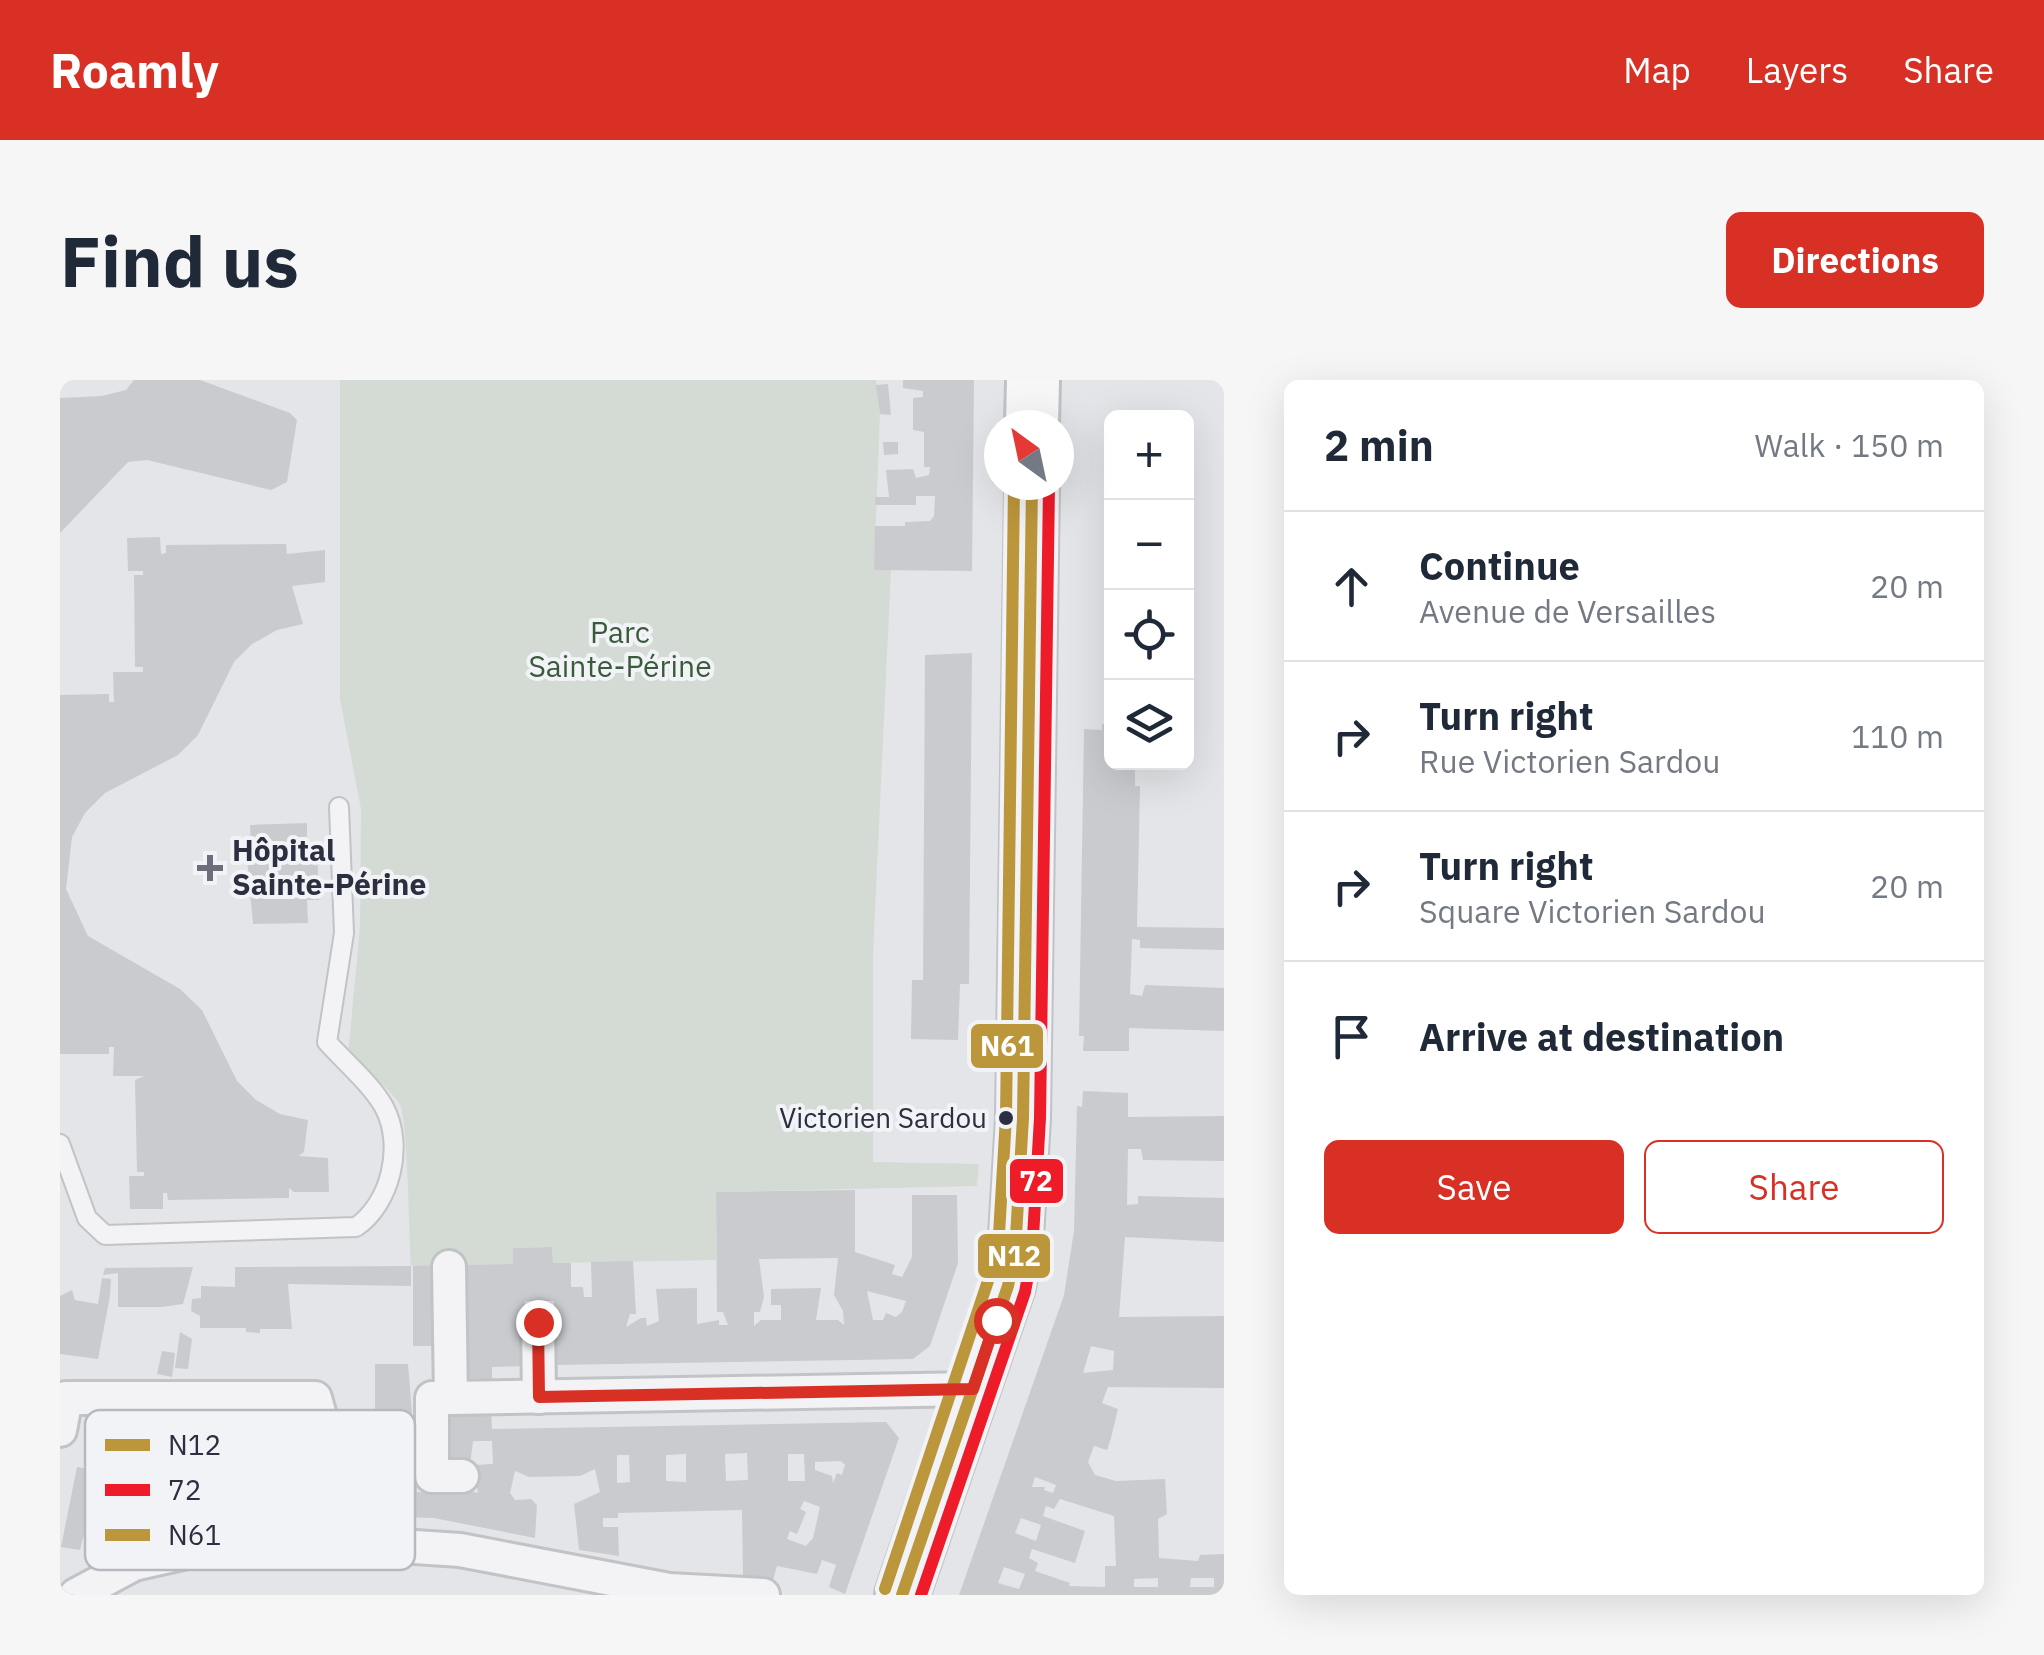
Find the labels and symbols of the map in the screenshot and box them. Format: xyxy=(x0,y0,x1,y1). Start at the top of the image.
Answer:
north arrow xyxy=(984,410,1074,500)
park label: Parc Sainte-Périne xyxy=(528,612,712,685)
place label: Hôpital Sainte-Périne xyxy=(232,830,426,903)
marker: Hôpital Sainte-Périne xyxy=(197,855,223,881)
line badge: N61 xyxy=(969,1022,1045,1070)
text: N61 xyxy=(980,1027,1034,1064)
place label: Victorien Sardou xyxy=(779,1099,987,1136)
marker: Victorien Sardou xyxy=(996,1108,1016,1128)
line badge: 72 xyxy=(1008,1157,1065,1205)
text: 72 xyxy=(1019,1162,1053,1199)
line badge: N12 xyxy=(976,1232,1052,1280)
text: N12 xyxy=(987,1237,1041,1274)
route start xyxy=(974,1298,1020,1344)
route end xyxy=(516,1300,562,1346)
legend xyxy=(85,1410,415,1570)
text: N12 xyxy=(168,1426,221,1463)
text: 72 xyxy=(168,1471,202,1508)
text: N61 xyxy=(168,1516,221,1553)

